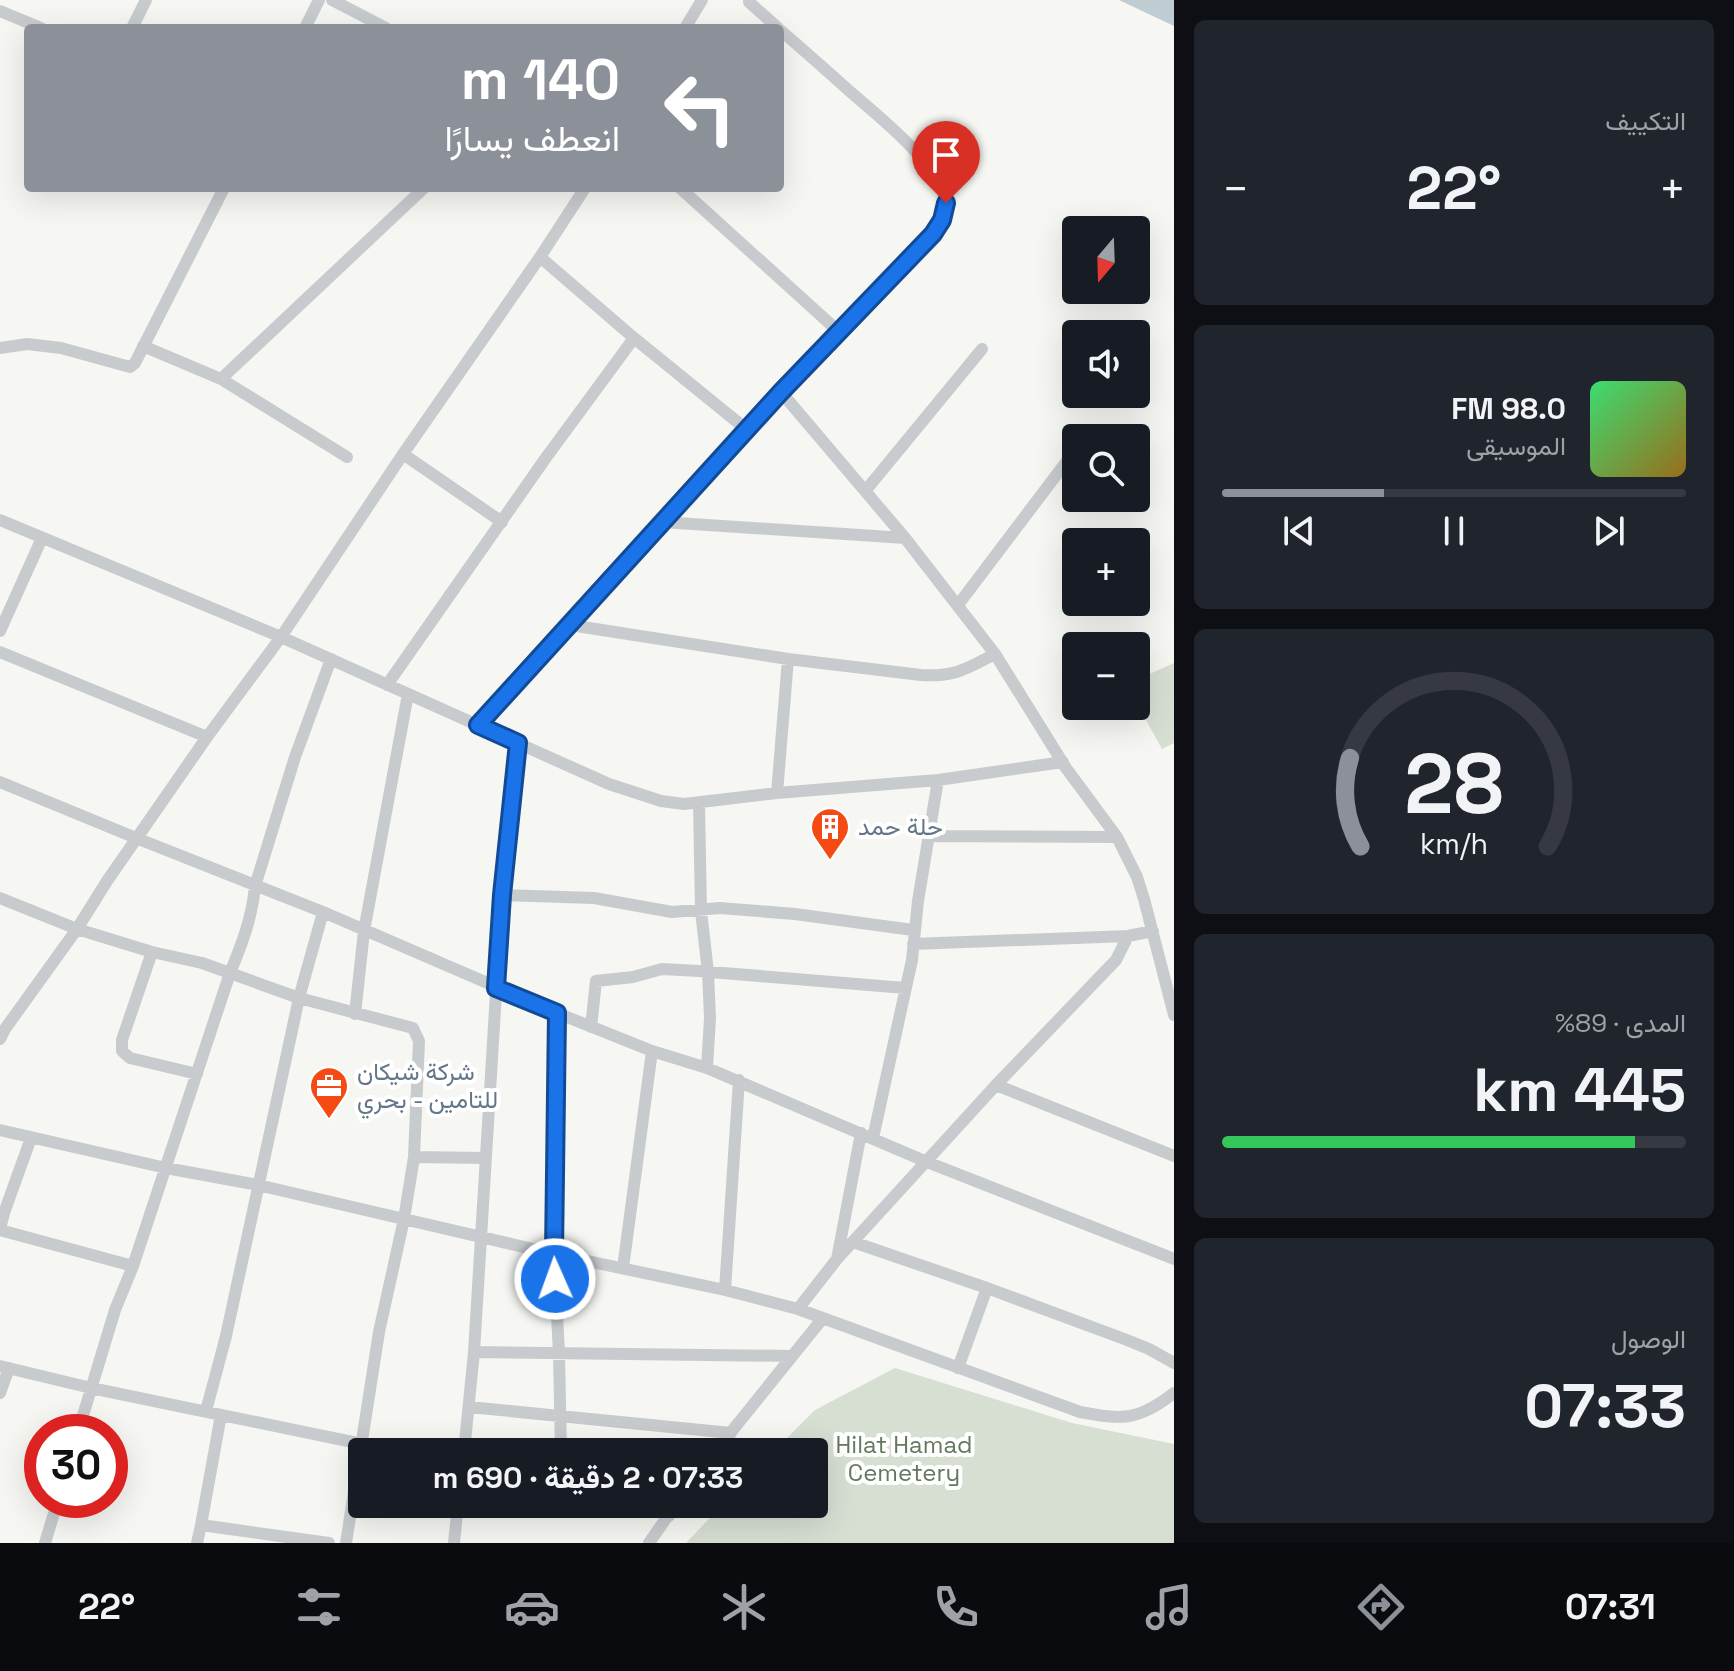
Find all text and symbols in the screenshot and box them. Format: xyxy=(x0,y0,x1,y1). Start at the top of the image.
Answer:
text: 140 m xyxy=(461,44,620,115)
icon: left xyxy=(648,56,752,160)
text: التكييف xyxy=(1605,104,1686,138)
text: انعطف يسارًا xyxy=(445,116,620,162)
pin xyxy=(912,121,980,203)
icon: arrive xyxy=(924,133,968,177)
text: 22° xyxy=(1407,150,1501,227)
text: − xyxy=(1222,161,1249,217)
text: + xyxy=(1659,161,1686,217)
north arrow xyxy=(1062,216,1150,304)
map controls xyxy=(1062,216,1150,720)
button: sound xyxy=(1062,320,1150,408)
text: 98.0 FM xyxy=(1451,389,1566,428)
button: search xyxy=(1062,424,1150,512)
text: الموسيقى xyxy=(1466,429,1566,463)
icon: previous xyxy=(1277,509,1321,553)
icon: pause xyxy=(1432,509,1476,553)
icon: next xyxy=(1587,509,1631,553)
button: + xyxy=(1062,528,1150,616)
button: − xyxy=(1062,632,1150,720)
text: 28 xyxy=(1404,731,1504,837)
building icon: حلة حمد xyxy=(809,806,851,861)
place label: حلة حمد xyxy=(858,811,943,842)
text: km/h xyxy=(1420,827,1488,863)
text: المدى · 89% xyxy=(1555,1006,1686,1040)
text: 445 km xyxy=(1473,1052,1686,1129)
place label: شركة شيكان للتامين - بحري xyxy=(357,1056,498,1119)
office icon: شركة شيكان للتامين - بحري xyxy=(308,1065,350,1120)
position arrow xyxy=(513,1237,597,1321)
text: الوصول xyxy=(1611,1322,1686,1356)
text: 07:33 xyxy=(1524,1368,1686,1445)
speed limit sign: 30 xyxy=(24,1414,128,1518)
park label: Hilat Hamad Cemetery xyxy=(836,1429,972,1488)
text: 07:33 · 2 دقيقة · 690 m xyxy=(433,1458,743,1497)
icon: filters xyxy=(291,1579,347,1635)
icon: car xyxy=(504,1579,560,1635)
icon: climate xyxy=(716,1579,772,1635)
icon: phone xyxy=(928,1579,984,1635)
icon: music xyxy=(1141,1579,1197,1635)
icon: directions xyxy=(1353,1579,1409,1635)
text: 22° xyxy=(78,1584,135,1630)
text: 07:31 xyxy=(1565,1584,1656,1630)

